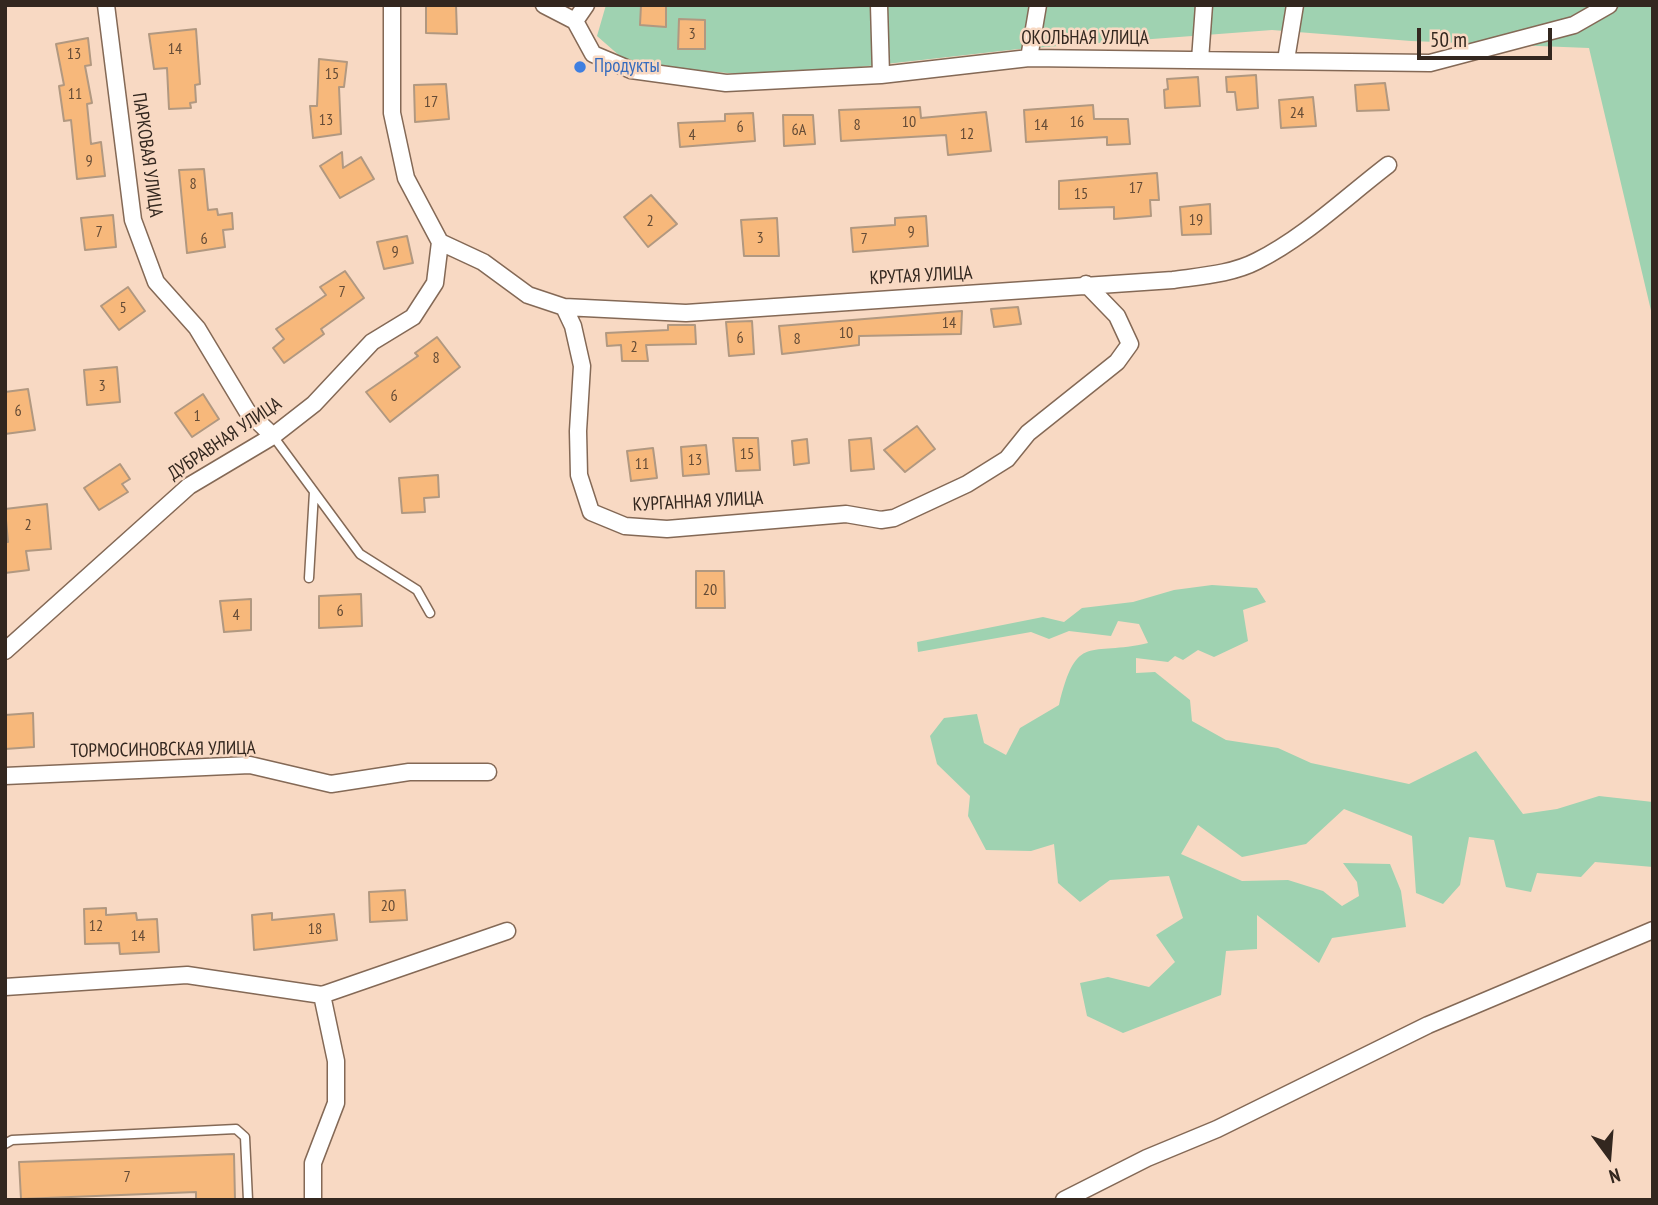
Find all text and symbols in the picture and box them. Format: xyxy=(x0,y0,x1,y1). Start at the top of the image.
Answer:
scale bar xyxy=(1420,14,1555,58)
house number: 3 xyxy=(688,24,696,44)
text: 50 m xyxy=(1430,26,1467,53)
street label: ОКОЛЬНАЯ УЛИЦА xyxy=(1021,28,1149,50)
house number: 14 xyxy=(168,39,182,59)
house number: 13 xyxy=(67,44,81,64)
place label: Продукты xyxy=(594,56,660,78)
marker: Продукты xyxy=(572,59,588,75)
house number: 15 xyxy=(325,64,339,84)
house number: 11 xyxy=(68,84,82,104)
street label: ПАРКОВАЯ УЛИЦА xyxy=(127,91,167,219)
house number: 17 xyxy=(424,92,438,112)
house number: 24 xyxy=(1290,103,1304,123)
house number: 13 xyxy=(319,110,333,130)
house number: 10 xyxy=(902,112,916,132)
house number: 16 xyxy=(1070,112,1084,132)
house number: 8 xyxy=(853,115,861,135)
house number: 14 xyxy=(1034,115,1048,135)
house number: 6 xyxy=(736,117,744,137)
house number: 6А xyxy=(792,120,806,140)
house number: 12 xyxy=(960,124,974,144)
house number: 4 xyxy=(688,125,696,145)
house number: 9 xyxy=(85,151,93,171)
house number: 8 xyxy=(189,174,197,194)
house number: 17 xyxy=(1129,178,1143,198)
house number: 15 xyxy=(1074,184,1088,204)
house number: 19 xyxy=(1189,210,1203,230)
house number: 2 xyxy=(646,211,654,231)
house number: 7 xyxy=(95,222,103,242)
house number: 9 xyxy=(907,222,915,242)
house number: 3 xyxy=(756,228,764,248)
house number: 6 xyxy=(200,229,208,249)
house number: 7 xyxy=(860,229,868,249)
house number: 9 xyxy=(391,242,399,262)
street label: КРУТАЯ УЛИЦА xyxy=(869,262,973,290)
house number: 7 xyxy=(338,282,346,302)
house number: 5 xyxy=(119,298,127,318)
house number: 14 xyxy=(942,313,956,333)
house number: 10 xyxy=(839,323,853,343)
house number: 6 xyxy=(736,328,744,348)
house number: 8 xyxy=(793,329,801,349)
house number: 2 xyxy=(630,337,638,357)
house number: 8 xyxy=(432,348,440,368)
house number: 3 xyxy=(98,376,106,396)
house number: 6 xyxy=(390,386,398,406)
street label: ДУБРАВНАЯ УЛИЦА xyxy=(164,393,286,485)
house number: 6 xyxy=(14,401,22,421)
house number: 1 xyxy=(193,406,201,426)
house number: 15 xyxy=(740,444,754,464)
house number: 13 xyxy=(688,450,702,470)
house number: 11 xyxy=(635,454,649,474)
street label: КУРГАННАЯ УЛИЦА xyxy=(632,487,764,517)
house number: 2 xyxy=(24,515,32,535)
house number: 20 xyxy=(703,580,717,600)
house number: 6 xyxy=(336,601,344,621)
house number: 4 xyxy=(232,605,240,625)
street label: ТОРМОСИНОВСКАЯ УЛИЦА xyxy=(70,737,256,763)
house number: 20 xyxy=(381,896,395,916)
house number: 12 xyxy=(89,916,103,936)
house number: 18 xyxy=(308,919,322,939)
house number: 14 xyxy=(131,926,145,946)
north arrow xyxy=(1574,1121,1644,1191)
text: N xyxy=(1607,1163,1623,1189)
house number: 7 xyxy=(123,1167,131,1187)

